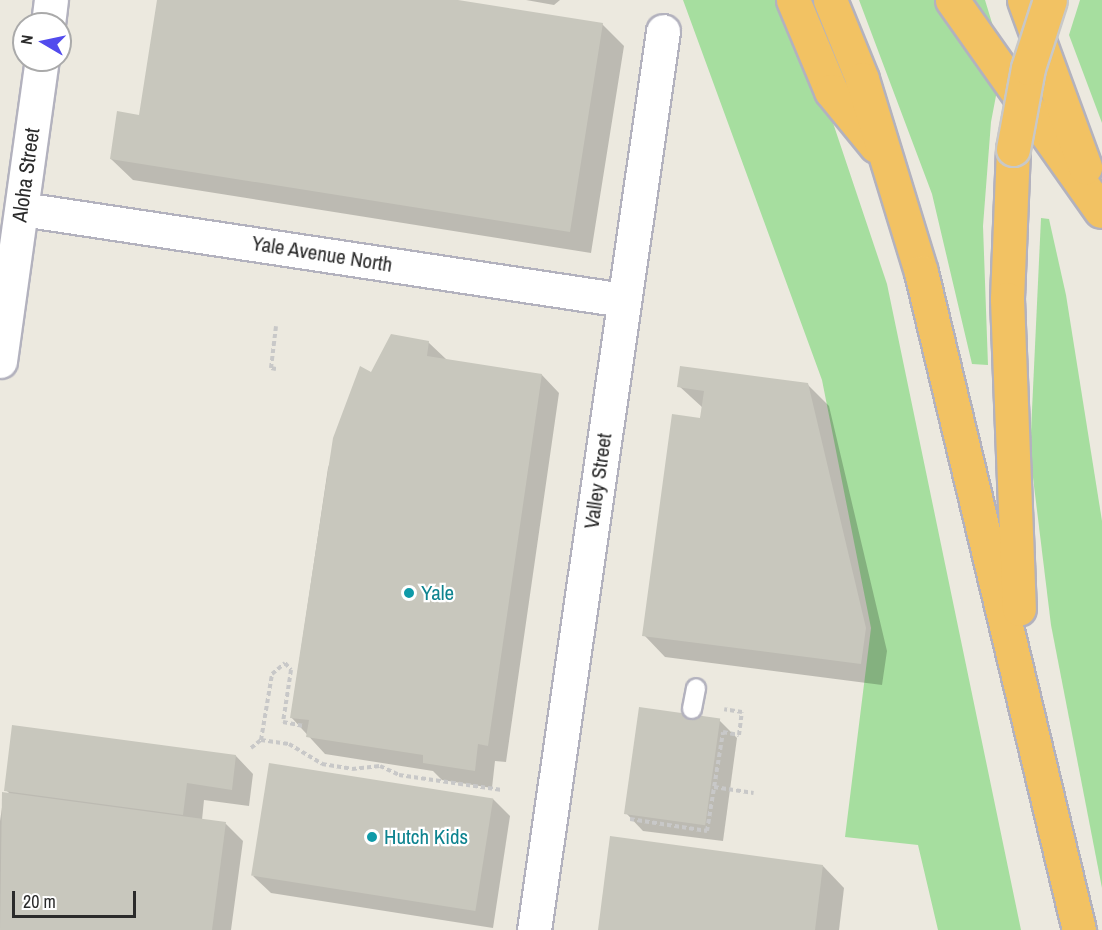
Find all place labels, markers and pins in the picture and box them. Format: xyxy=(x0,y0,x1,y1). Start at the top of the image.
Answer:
place label: Yale xyxy=(421,580,454,606)
marker: Yale xyxy=(402,586,416,600)
place label: Hutch Kids xyxy=(384,824,468,850)
marker: Hutch Kids xyxy=(365,830,379,844)

